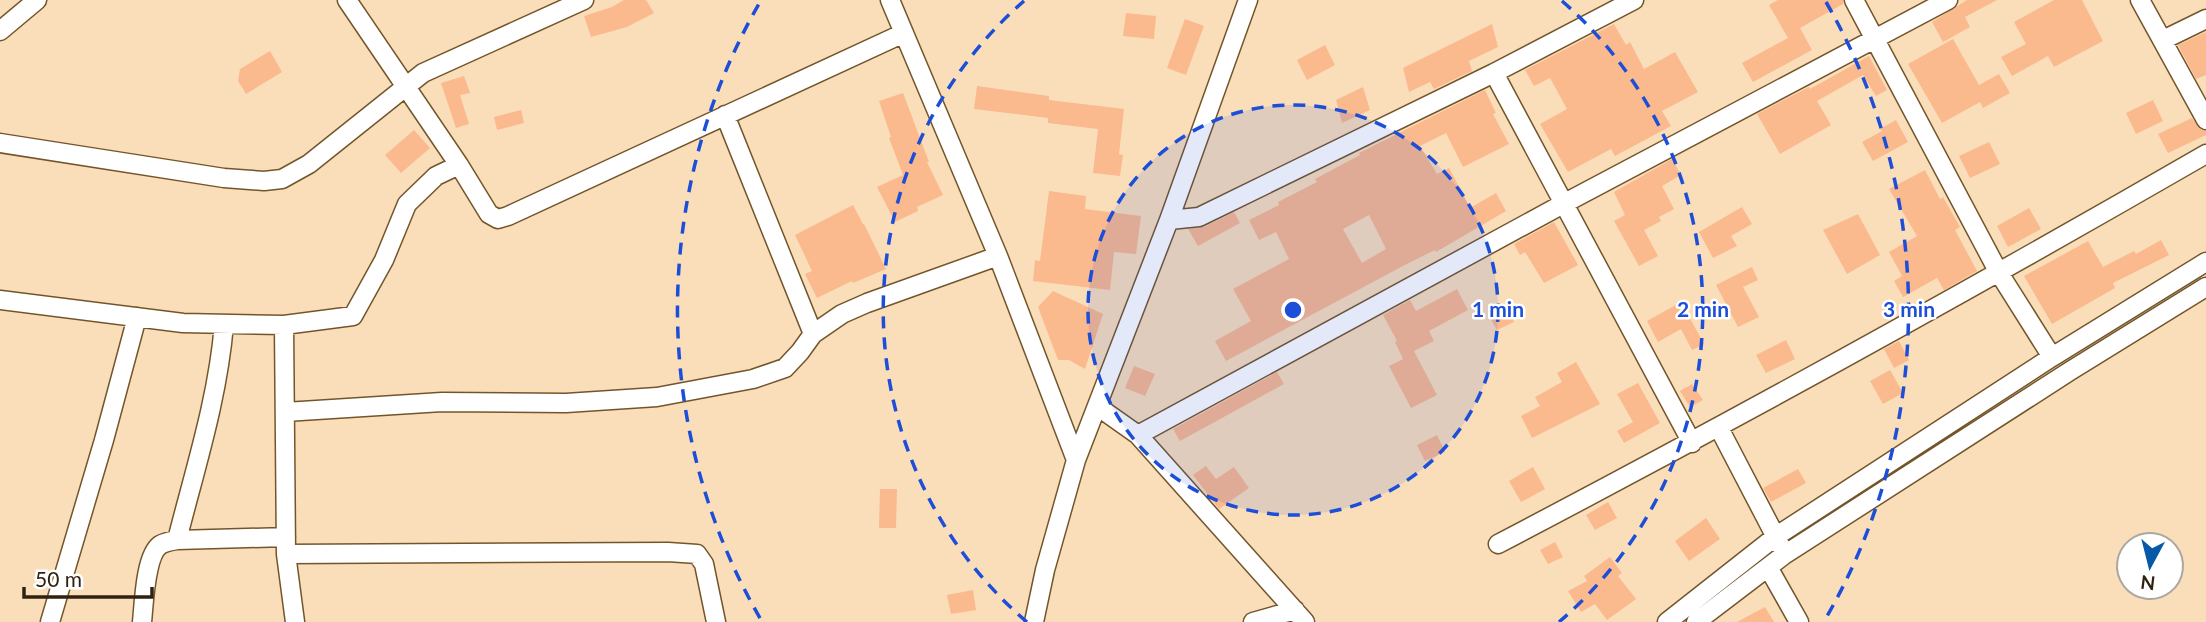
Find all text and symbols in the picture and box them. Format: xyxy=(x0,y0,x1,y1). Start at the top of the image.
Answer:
text: 1 min xyxy=(1472,296,1524,321)
text: 2 min xyxy=(1677,296,1729,321)
text: 3 min xyxy=(1883,296,1935,321)
centre of rings xyxy=(1281,298,1305,322)
north arrow xyxy=(2115,531,2185,601)
scale bar xyxy=(24,556,152,600)
text: 50 m xyxy=(35,566,82,591)
text: N xyxy=(2139,571,2157,596)

